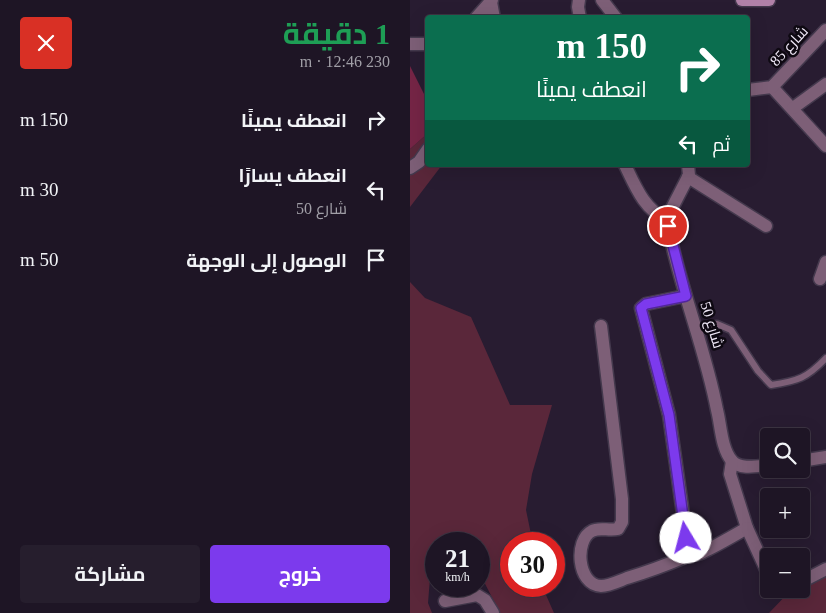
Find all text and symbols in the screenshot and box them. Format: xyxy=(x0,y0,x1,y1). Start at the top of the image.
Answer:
button: close xyxy=(20,17,72,69)
text: 1 دقيقة xyxy=(283,17,390,50)
street label: شارع 85 xyxy=(767,23,813,71)
text: 150 m xyxy=(557,27,647,66)
icon: right xyxy=(665,35,730,100)
text: 230 m · 12:46 xyxy=(300,53,390,70)
text: انعطف يمينًا xyxy=(536,77,647,102)
icon: right xyxy=(362,106,390,134)
text: 150 m xyxy=(20,109,68,130)
text: انعطف يمينًا xyxy=(241,110,347,131)
icon: left xyxy=(674,130,702,158)
text: ثم xyxy=(712,134,730,155)
text: انعطف يسارًا xyxy=(239,165,347,186)
icon: left xyxy=(362,176,390,204)
text: 30 m xyxy=(20,179,59,200)
text: شارع 50 xyxy=(296,200,347,217)
pin xyxy=(647,205,689,247)
icon: arrive xyxy=(654,212,682,240)
icon: arrive xyxy=(362,246,390,274)
text: 50 m xyxy=(20,249,59,270)
text: الوصول إلى الوجهة xyxy=(186,250,347,271)
street label: شارع 50 xyxy=(694,300,727,351)
map controls xyxy=(760,428,810,598)
button: search xyxy=(760,428,810,478)
button: + xyxy=(760,488,810,538)
position arrow xyxy=(659,511,711,563)
speed limit sign: 30 xyxy=(500,532,565,597)
button: مشاركة xyxy=(20,545,200,603)
button: خروج xyxy=(210,545,390,603)
text: 21 xyxy=(445,545,470,572)
button: − xyxy=(760,548,810,598)
text: km/h xyxy=(445,570,470,584)

